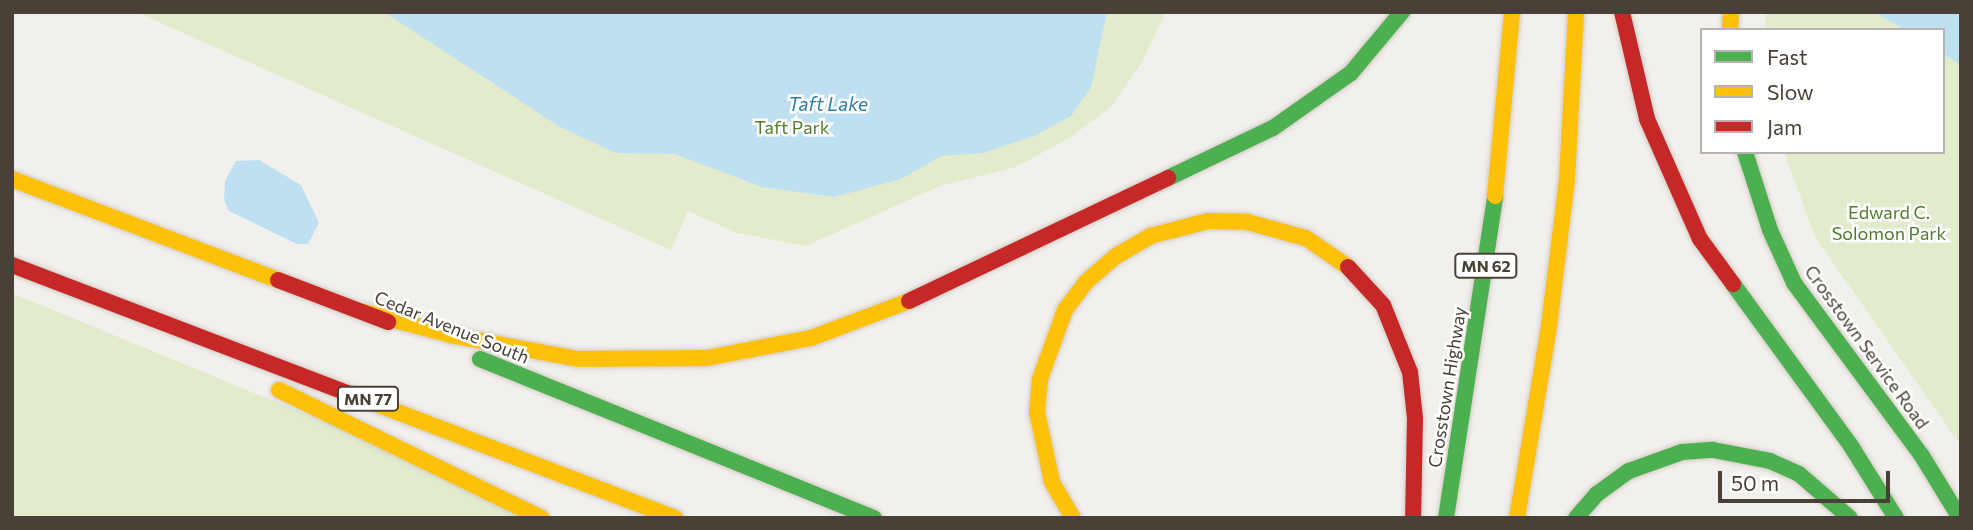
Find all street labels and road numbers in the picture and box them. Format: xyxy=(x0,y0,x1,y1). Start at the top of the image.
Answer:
road number: MN 62 xyxy=(1453,254,1519,278)
street label: Crosstown Service Road xyxy=(1800,261,1934,433)
street label: Cedar Avenue South xyxy=(372,286,532,368)
street label: Crosstown Highway xyxy=(1424,305,1470,469)
road number: MN 77 xyxy=(336,386,400,412)

